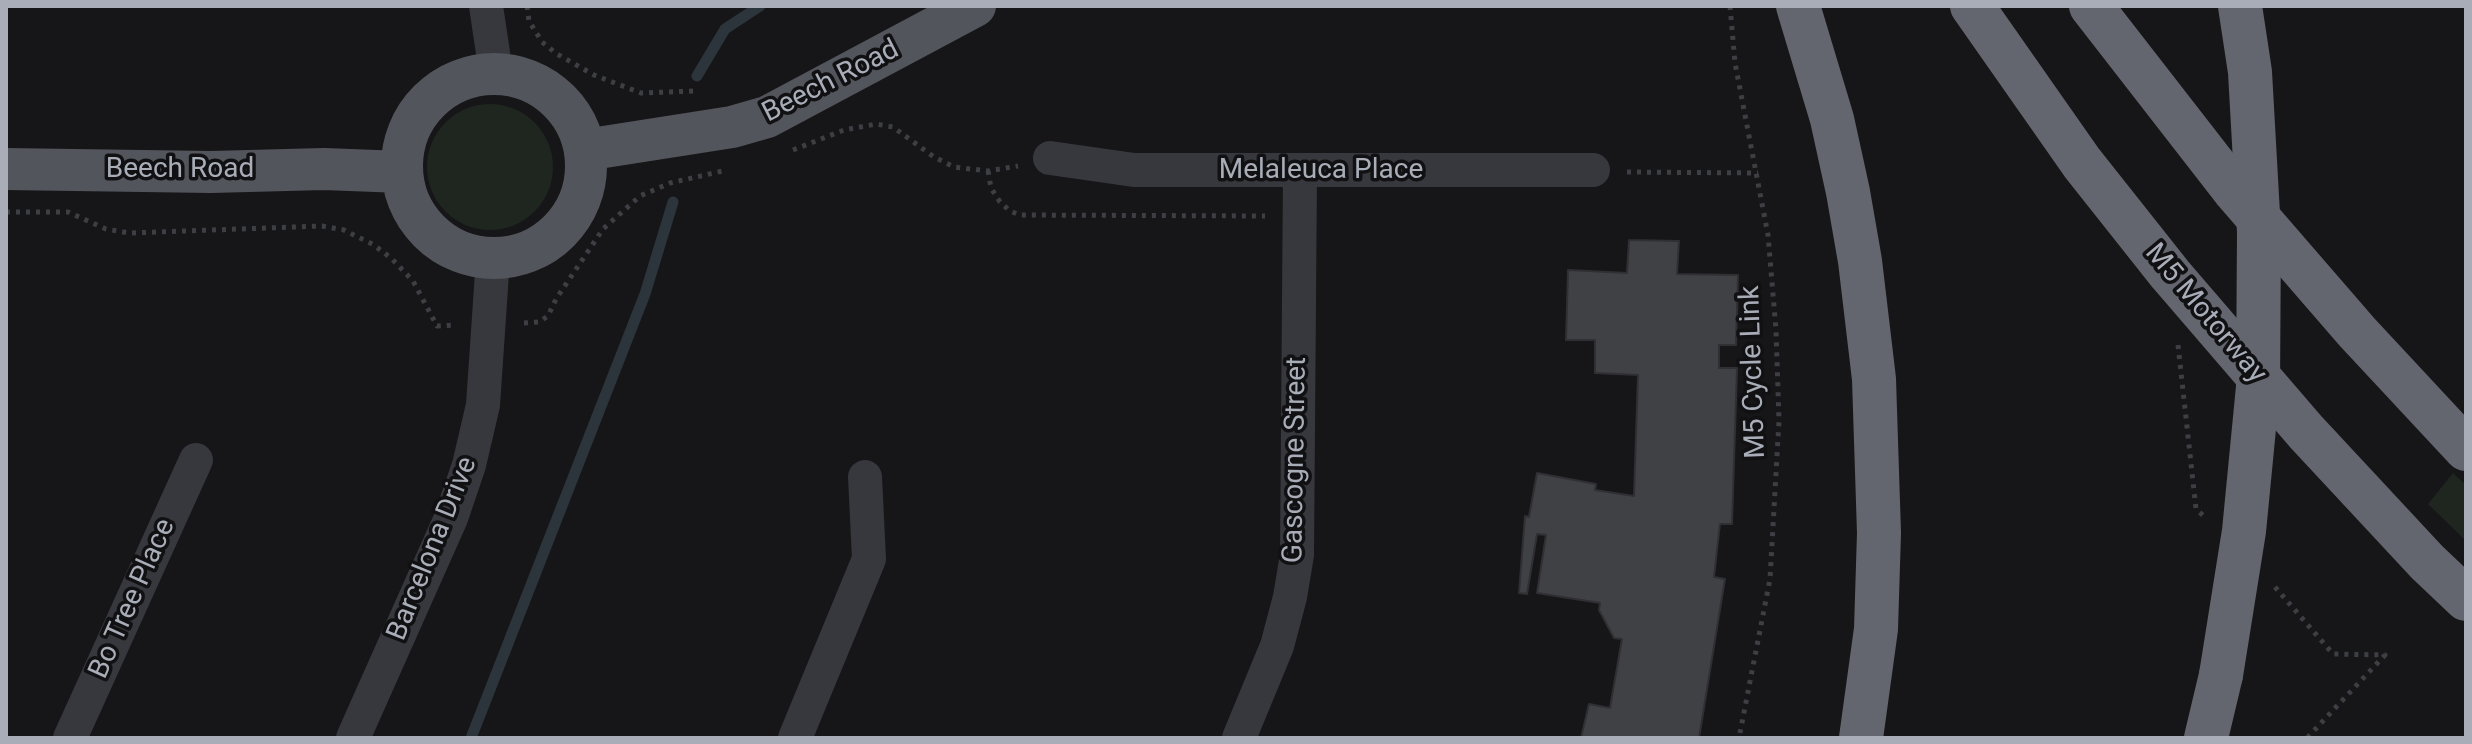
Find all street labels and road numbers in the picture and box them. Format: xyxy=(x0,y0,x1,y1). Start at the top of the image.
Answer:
street label: Beech Road xyxy=(757,33,905,131)
street label: Beech Road xyxy=(106,153,254,187)
street label: Melaleuca Place xyxy=(1219,154,1423,188)
street label: M5 Motorway xyxy=(2137,238,2273,390)
street label: M5 Cycle Link xyxy=(1734,285,1774,459)
street label: Gascogne Street xyxy=(1277,357,1315,563)
street label: Barcelona Drive xyxy=(381,452,485,646)
street label: Bo Tree Place xyxy=(83,514,183,684)

